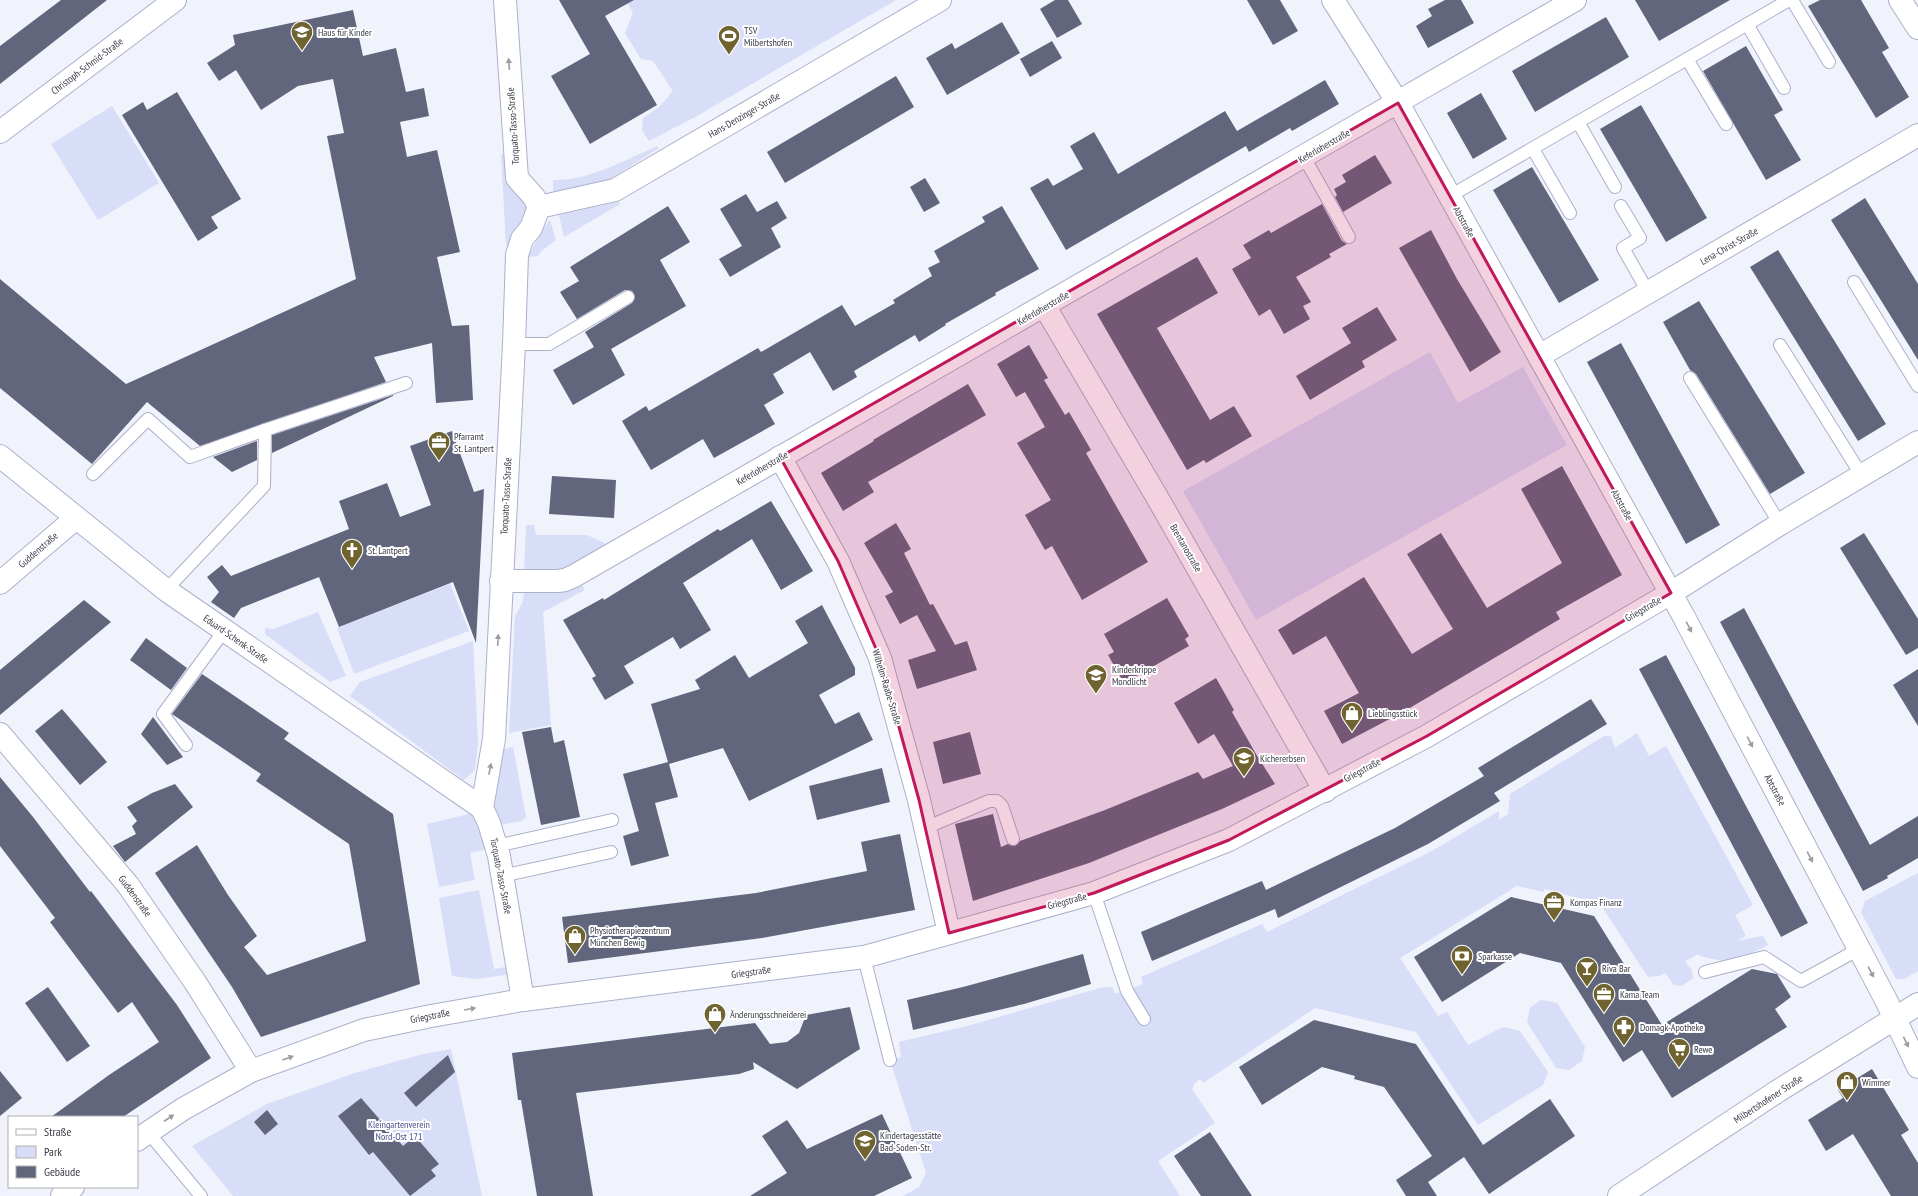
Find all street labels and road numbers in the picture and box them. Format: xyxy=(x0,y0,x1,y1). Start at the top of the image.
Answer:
street label: Christoph-Schmid-Straße xyxy=(48,35,126,97)
street label: Torquato-Tasso-Straße xyxy=(504,87,522,165)
street label: Hans-Denzinger-Straße xyxy=(706,89,782,141)
street label: Keferloherstraße xyxy=(1296,126,1352,166)
street label: Abtstraße xyxy=(1450,204,1478,240)
street label: Lena-Christ-Straße xyxy=(1698,224,1760,268)
street label: Keferloherstraße xyxy=(1015,288,1071,328)
street label: Keferloherstraße xyxy=(734,448,790,488)
street label: Torquato-Tasso-Straße xyxy=(497,457,515,535)
street label: Abtstraße xyxy=(1608,487,1636,523)
street label: Brentanostraße xyxy=(1167,522,1205,574)
street label: Guddenstraße xyxy=(15,529,61,571)
street label: Griegstraße xyxy=(1622,593,1664,625)
street label: Eduard-Schenk-Straße xyxy=(201,612,271,666)
street label: Wilhelm-Raabe-Straße xyxy=(869,648,905,726)
street label: Griegstraße xyxy=(1341,755,1383,785)
street label: Abtstraße xyxy=(1761,772,1789,808)
street label: Torquato-Tasso-Straße xyxy=(487,837,515,915)
street label: Guddenstraße xyxy=(116,873,154,919)
street label: Griegstraße xyxy=(1046,890,1088,912)
street label: Griegstraße xyxy=(730,963,772,981)
street label: Griegstraße xyxy=(409,1006,451,1026)
street label: Milbertshofener Straße xyxy=(1731,1072,1805,1126)

